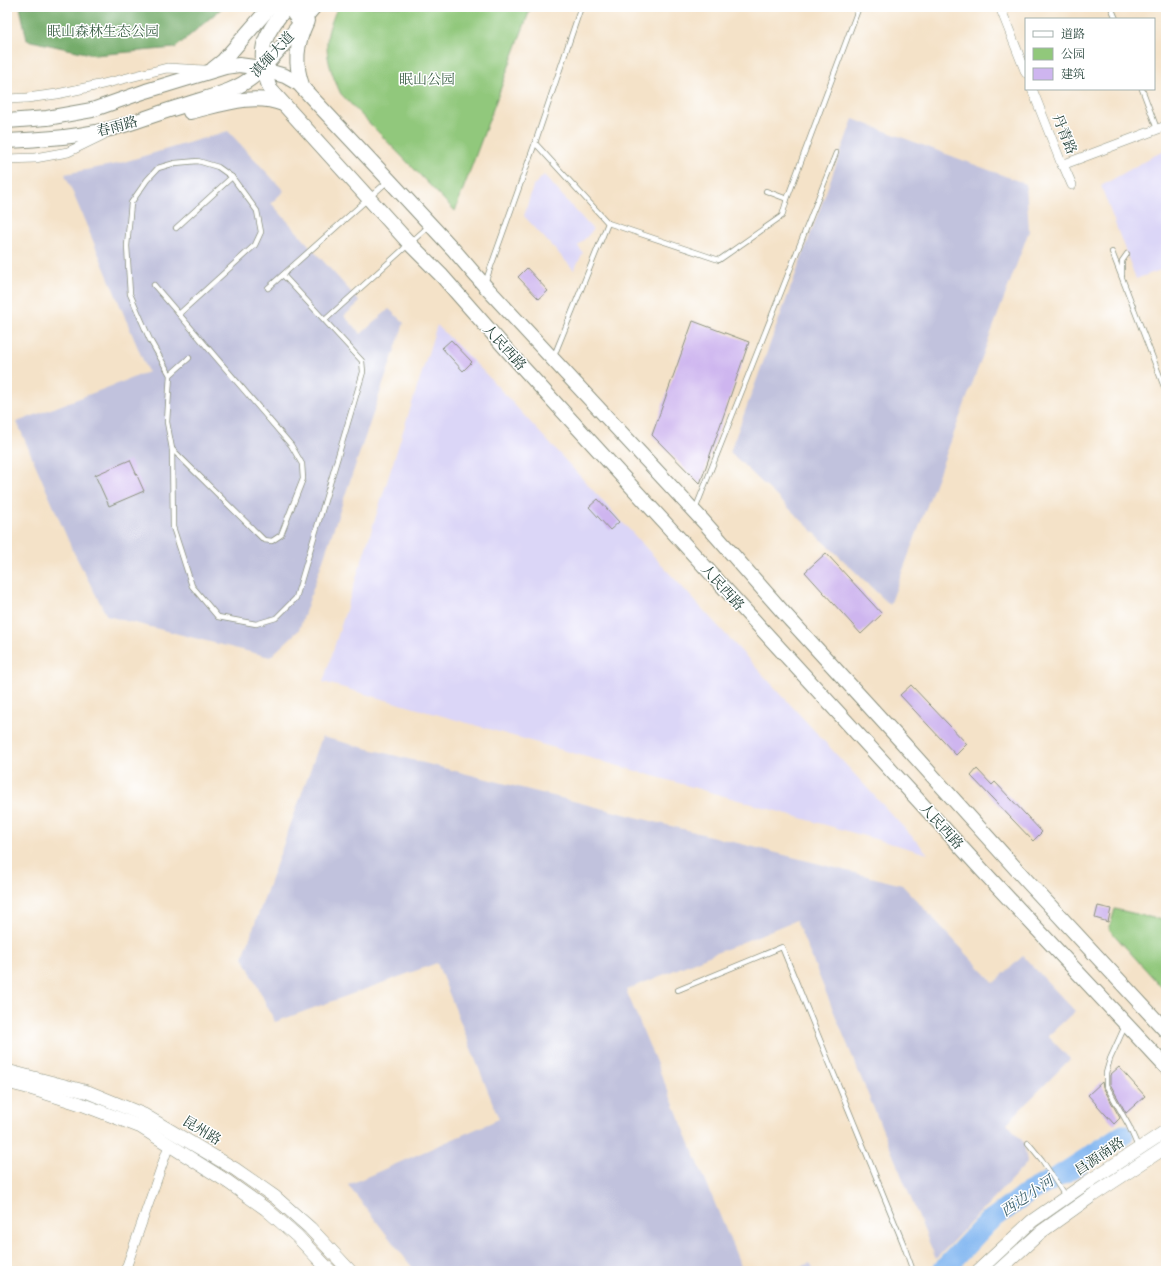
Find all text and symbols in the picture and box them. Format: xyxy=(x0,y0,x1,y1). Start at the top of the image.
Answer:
legend xyxy=(1025,18,1155,90)
park label: 眠山森林生态公园 xyxy=(47,22,159,41)
text: 道路 xyxy=(1061,26,1085,42)
street label: 滇缅大道 xyxy=(246,27,298,81)
text: 公园 xyxy=(1061,46,1085,62)
text: 建筑 xyxy=(1061,66,1085,82)
park label: 眠山公园 xyxy=(399,70,455,89)
street label: 丹青路 xyxy=(1048,111,1081,157)
street label: 春雨路 xyxy=(94,112,140,141)
street label: 人民西路 xyxy=(479,320,530,374)
street label: 人民西路 xyxy=(697,560,748,614)
street label: 人民西路 xyxy=(916,799,967,853)
street label: 昆州路 xyxy=(179,1111,225,1149)
street label: 昌源南路 xyxy=(1071,1133,1128,1180)
water label: 西边小河 xyxy=(997,1169,1060,1221)

